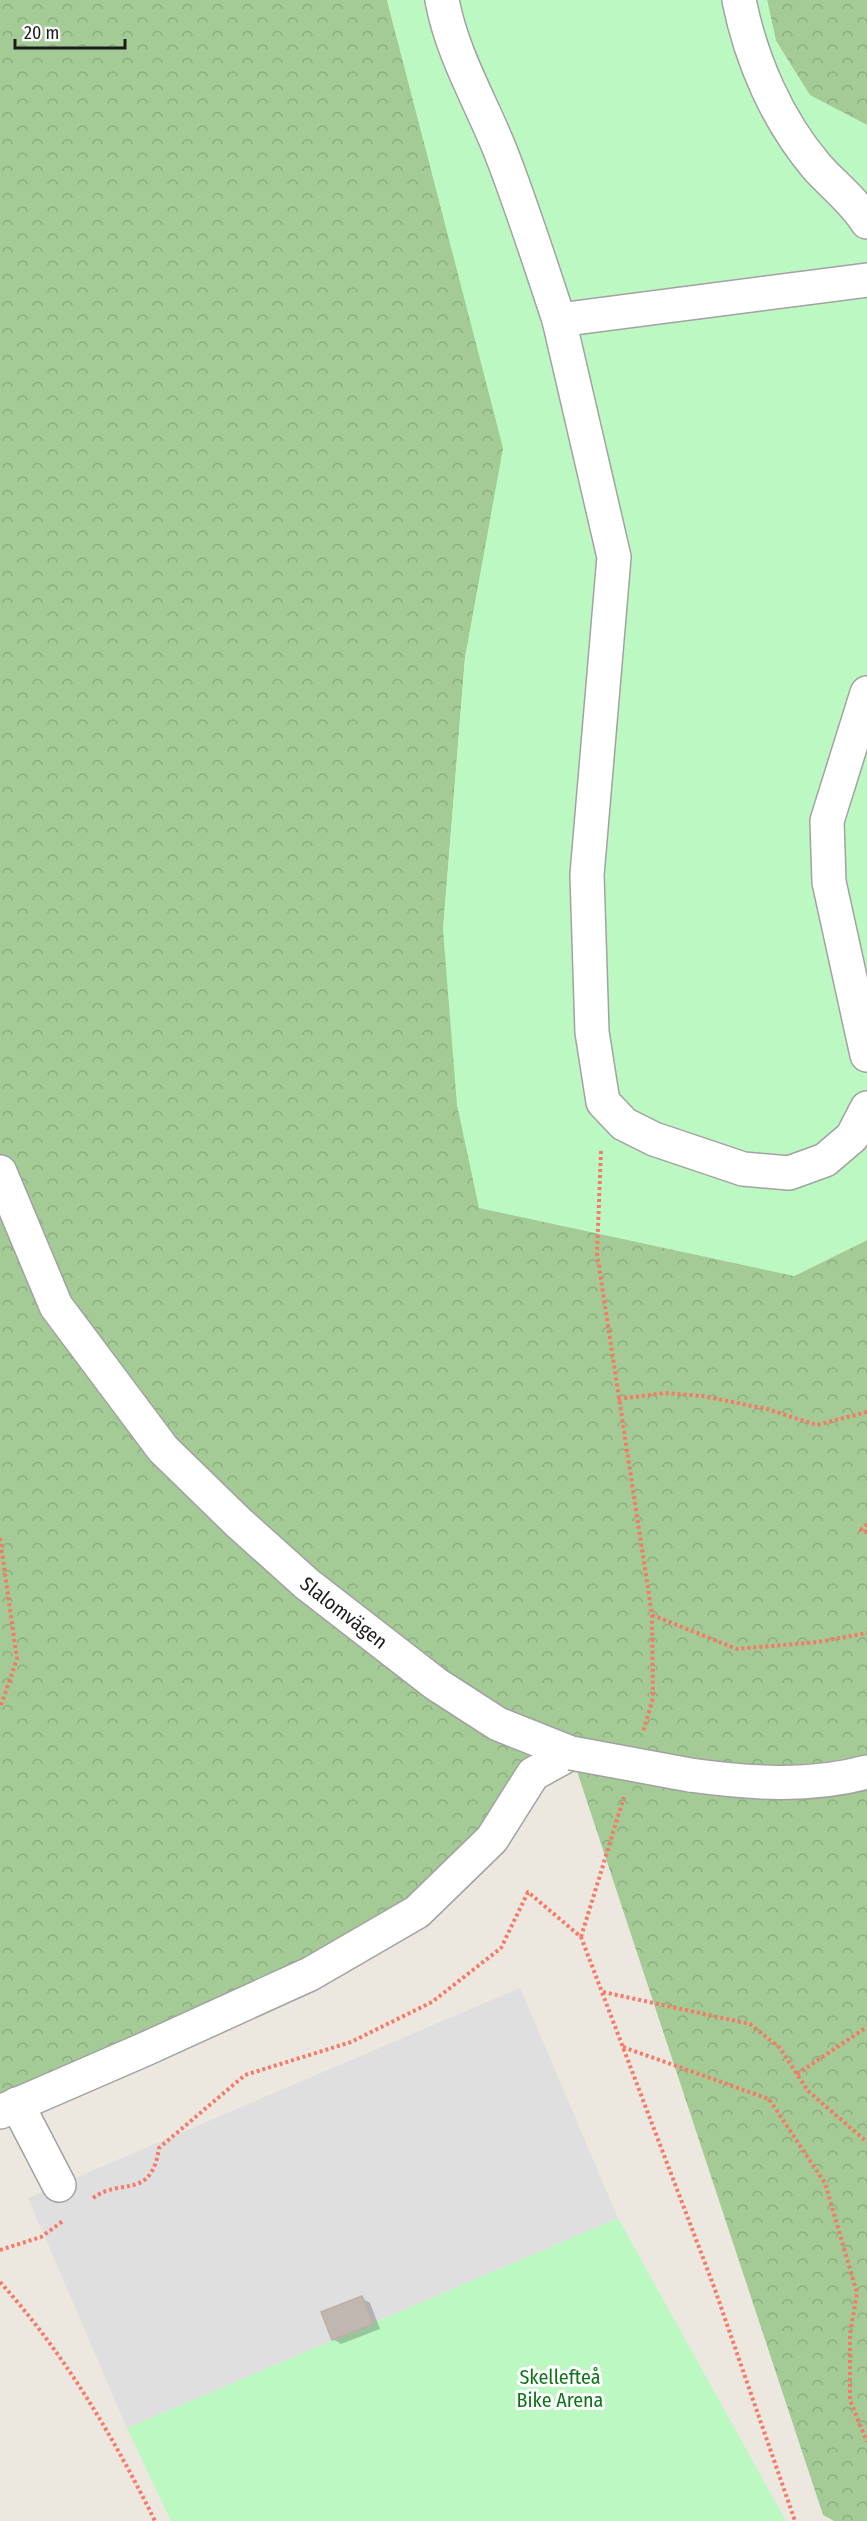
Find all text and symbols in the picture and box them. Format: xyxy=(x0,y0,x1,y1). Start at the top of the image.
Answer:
scale bar xyxy=(15,12,124,50)
text: 20 m xyxy=(24,22,59,44)
street label: Slalomvägen xyxy=(295,1572,392,1654)
park label: Skellefteå Bike Arena xyxy=(517,2365,603,2412)

